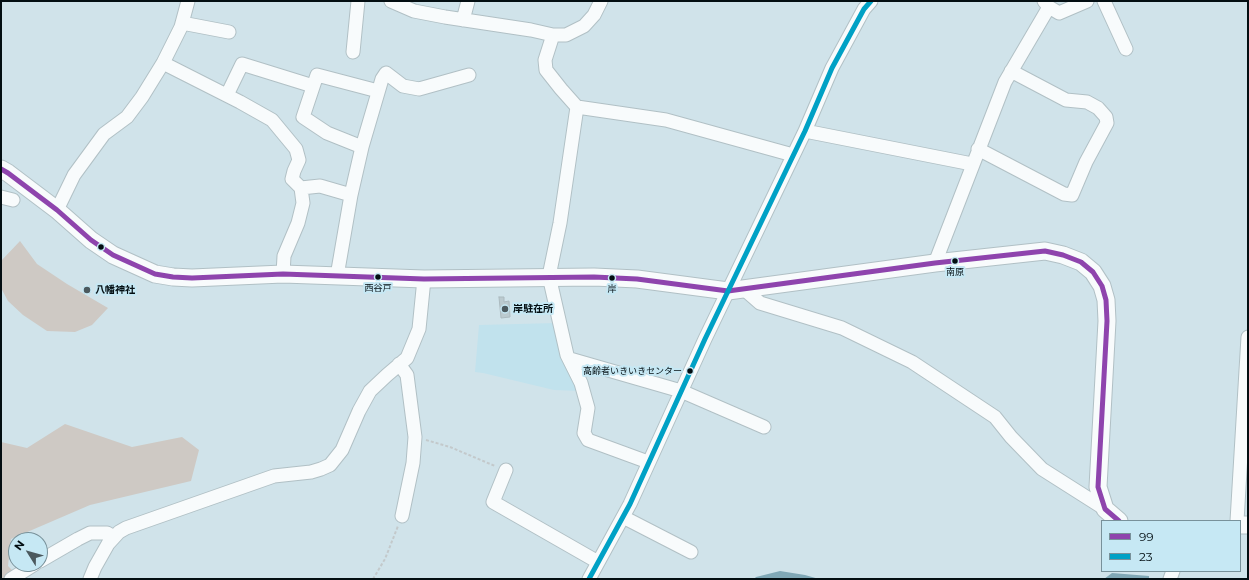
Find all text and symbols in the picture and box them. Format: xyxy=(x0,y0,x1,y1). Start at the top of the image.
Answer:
unlabelled marker xyxy=(96,242,106,252)
marker: 南原 xyxy=(950,256,960,266)
place label: 南原 xyxy=(946,267,964,277)
marker: 西谷戸 xyxy=(373,272,383,282)
marker: 岸 xyxy=(607,273,617,283)
place label: 西谷戸 xyxy=(365,283,391,293)
place label: 八幡神社 xyxy=(95,284,135,296)
place label: 岸 xyxy=(608,284,616,294)
marker: 八幡神社 xyxy=(82,285,92,295)
place label: 岸駐在所 xyxy=(513,303,553,315)
marker: 岸駐在所 xyxy=(500,304,510,314)
place label: 高齢者いきいきセンター xyxy=(583,366,682,376)
marker: 高齢者いきいきセンター xyxy=(685,366,695,376)
legend xyxy=(1101,520,1241,572)
text: 99 xyxy=(1139,529,1154,544)
north arrow xyxy=(8,532,48,572)
text: N xyxy=(11,538,27,553)
text: 23 xyxy=(1139,549,1153,564)

